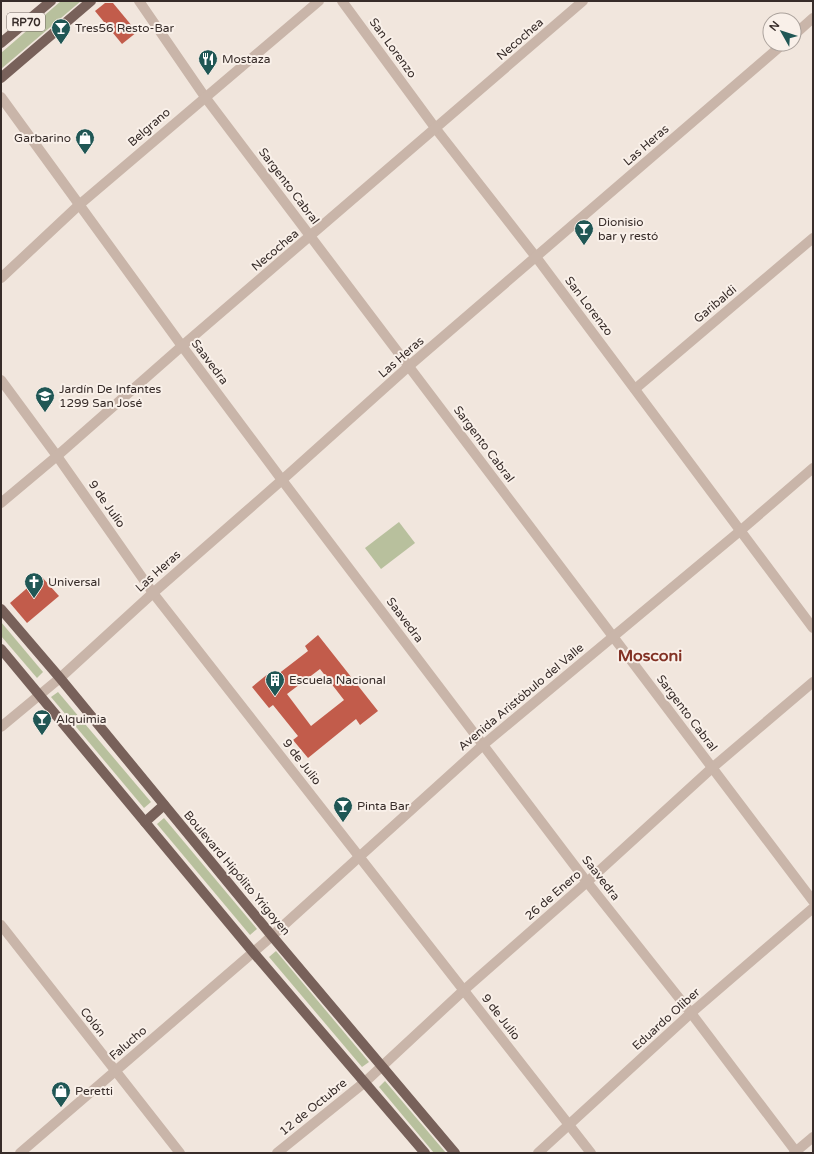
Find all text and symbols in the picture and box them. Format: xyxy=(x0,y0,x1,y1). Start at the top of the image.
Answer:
north arrow xyxy=(762,12,802,52)
road number: RP70 xyxy=(7,13,45,31)
street label: San Lorenzo xyxy=(367,15,419,81)
street label: Necochea xyxy=(494,15,546,63)
bar icon: Tres56 Resto-Bar xyxy=(50,17,72,45)
text: N xyxy=(767,18,782,34)
place label: Tres56 Resto-Bar xyxy=(75,21,175,35)
restaurant icon: Mostaza xyxy=(197,48,219,76)
place label: Mostaza xyxy=(222,52,270,66)
street label: Belgrano xyxy=(125,105,173,149)
street label: Las Heras xyxy=(621,121,672,168)
shop icon: Garbarino xyxy=(74,127,96,155)
place label: Garbarino xyxy=(14,131,71,145)
street label: Sargento Cabral xyxy=(256,145,322,227)
place label: Dionisio bar y restó xyxy=(598,215,658,243)
bar icon: Dionisio bar y restó xyxy=(573,218,595,246)
street label: Necochea xyxy=(249,226,301,274)
street label: San Lorenzo xyxy=(562,274,616,338)
street label: Garibaldi xyxy=(691,282,739,326)
street label: Las Heras xyxy=(376,333,427,380)
street label: Saavedra xyxy=(189,337,231,387)
place label: Jardín De Infantes 1299 San José xyxy=(59,382,161,410)
school or university icon: Jardín De Infantes 1299 San José xyxy=(34,385,56,413)
street label: Sargento Cabral xyxy=(451,403,517,485)
street label: 9 de Julio xyxy=(86,478,128,530)
street label: Las Heras xyxy=(133,547,183,595)
church icon: Universal xyxy=(23,571,45,599)
place label: Universal xyxy=(48,575,100,589)
street label: Saavedra xyxy=(384,595,426,645)
street label: Avenida Aristóbulo del Valle xyxy=(456,640,587,754)
district label: Mosconi xyxy=(618,646,682,666)
building icon: Escuela Nacional xyxy=(264,669,286,697)
street label: Sargento Cabral xyxy=(654,672,720,754)
place label: Escuela Nacional xyxy=(289,673,386,687)
bar icon: Alquimia xyxy=(31,708,53,736)
place label: Alquimia xyxy=(56,712,106,726)
street label: 9 de Julio xyxy=(280,736,324,788)
bar icon: Pinta Bar xyxy=(332,795,354,823)
place label: Pinta Bar xyxy=(357,799,410,813)
street label: Boulevard Hipólito Yrigoyen xyxy=(181,808,293,938)
street label: Saavedra xyxy=(579,853,623,903)
street label: 26 de Enero xyxy=(522,867,584,923)
street label: Eduardo Oliber xyxy=(629,985,703,1053)
street label: 9 de Julio xyxy=(479,991,523,1043)
street label: Colón xyxy=(77,1005,109,1039)
street label: Falucho xyxy=(107,1023,149,1063)
street label: 12 de Octubre xyxy=(277,1076,350,1138)
shop icon: Peretti xyxy=(50,1080,72,1108)
place label: Peretti xyxy=(75,1084,113,1098)

